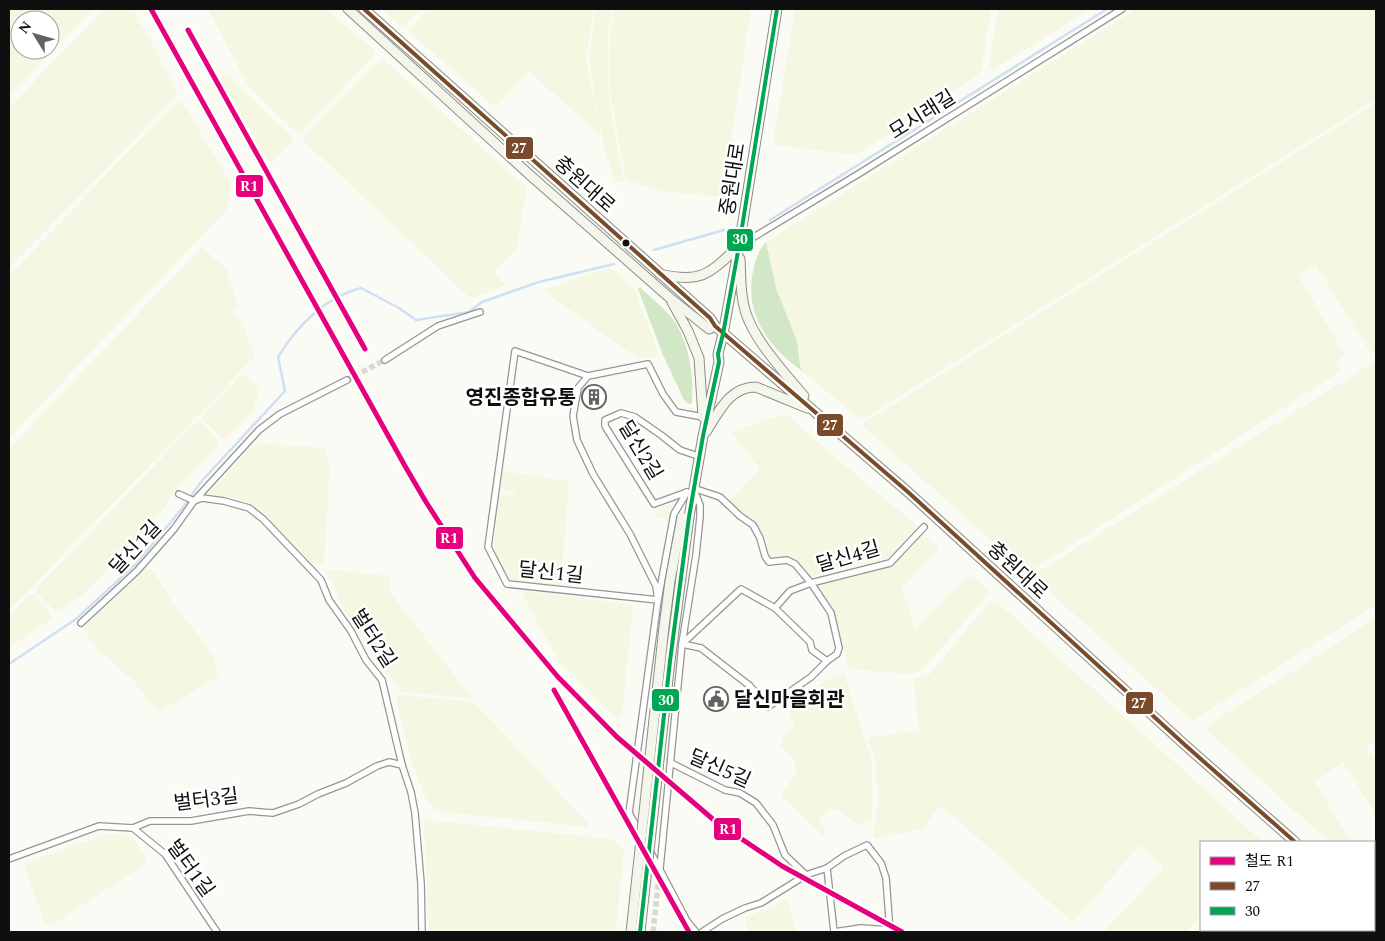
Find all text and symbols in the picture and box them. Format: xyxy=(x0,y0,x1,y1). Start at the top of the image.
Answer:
north arrow xyxy=(10,10,60,60)
text: N xyxy=(13,17,37,38)
street label: 모시래길 xyxy=(883,83,962,147)
line badge: 27 xyxy=(505,136,534,160)
text: 27 xyxy=(511,138,527,159)
street label: 중원대로 xyxy=(712,140,754,218)
street label: 충원대로 xyxy=(547,149,622,221)
line badge: R1 xyxy=(235,174,264,198)
text: R1 xyxy=(240,176,258,197)
line badge: 30 xyxy=(726,228,754,252)
text: 30 xyxy=(732,229,748,250)
unlabelled marker xyxy=(621,238,631,248)
place label: 영진종합유통 xyxy=(466,383,576,413)
building icon: 영진종합유통 xyxy=(581,384,607,410)
line badge: 27 xyxy=(816,413,844,437)
street label: 달신2길 xyxy=(610,415,670,486)
text: 27 xyxy=(822,415,838,436)
street label: 달신1길 xyxy=(103,514,169,582)
line badge: R1 xyxy=(435,526,464,550)
text: R1 xyxy=(440,528,458,549)
street label: 달신4길 xyxy=(813,534,884,580)
street label: 충원대로 xyxy=(980,535,1054,607)
street label: 달신1길 xyxy=(517,555,585,591)
street label: 벌터2길 xyxy=(343,603,403,674)
place label: 달신마을회관 xyxy=(734,685,845,715)
public building icon: 달신마을회관 xyxy=(703,686,729,712)
line badge: 30 xyxy=(651,688,680,712)
text: 30 xyxy=(658,690,674,711)
line badge: 27 xyxy=(1125,691,1154,715)
text: 27 xyxy=(1131,693,1147,714)
street label: 달신5길 xyxy=(684,742,755,796)
street label: 벌터3길 xyxy=(172,781,240,819)
line badge: R1 xyxy=(713,817,742,841)
text: R1 xyxy=(719,819,737,840)
street label: 벌터1길 xyxy=(159,833,221,904)
legend xyxy=(1200,841,1375,931)
text: 철도 R1 xyxy=(1245,850,1294,873)
text: 27 xyxy=(1245,875,1260,898)
text: 30 xyxy=(1245,900,1260,923)

